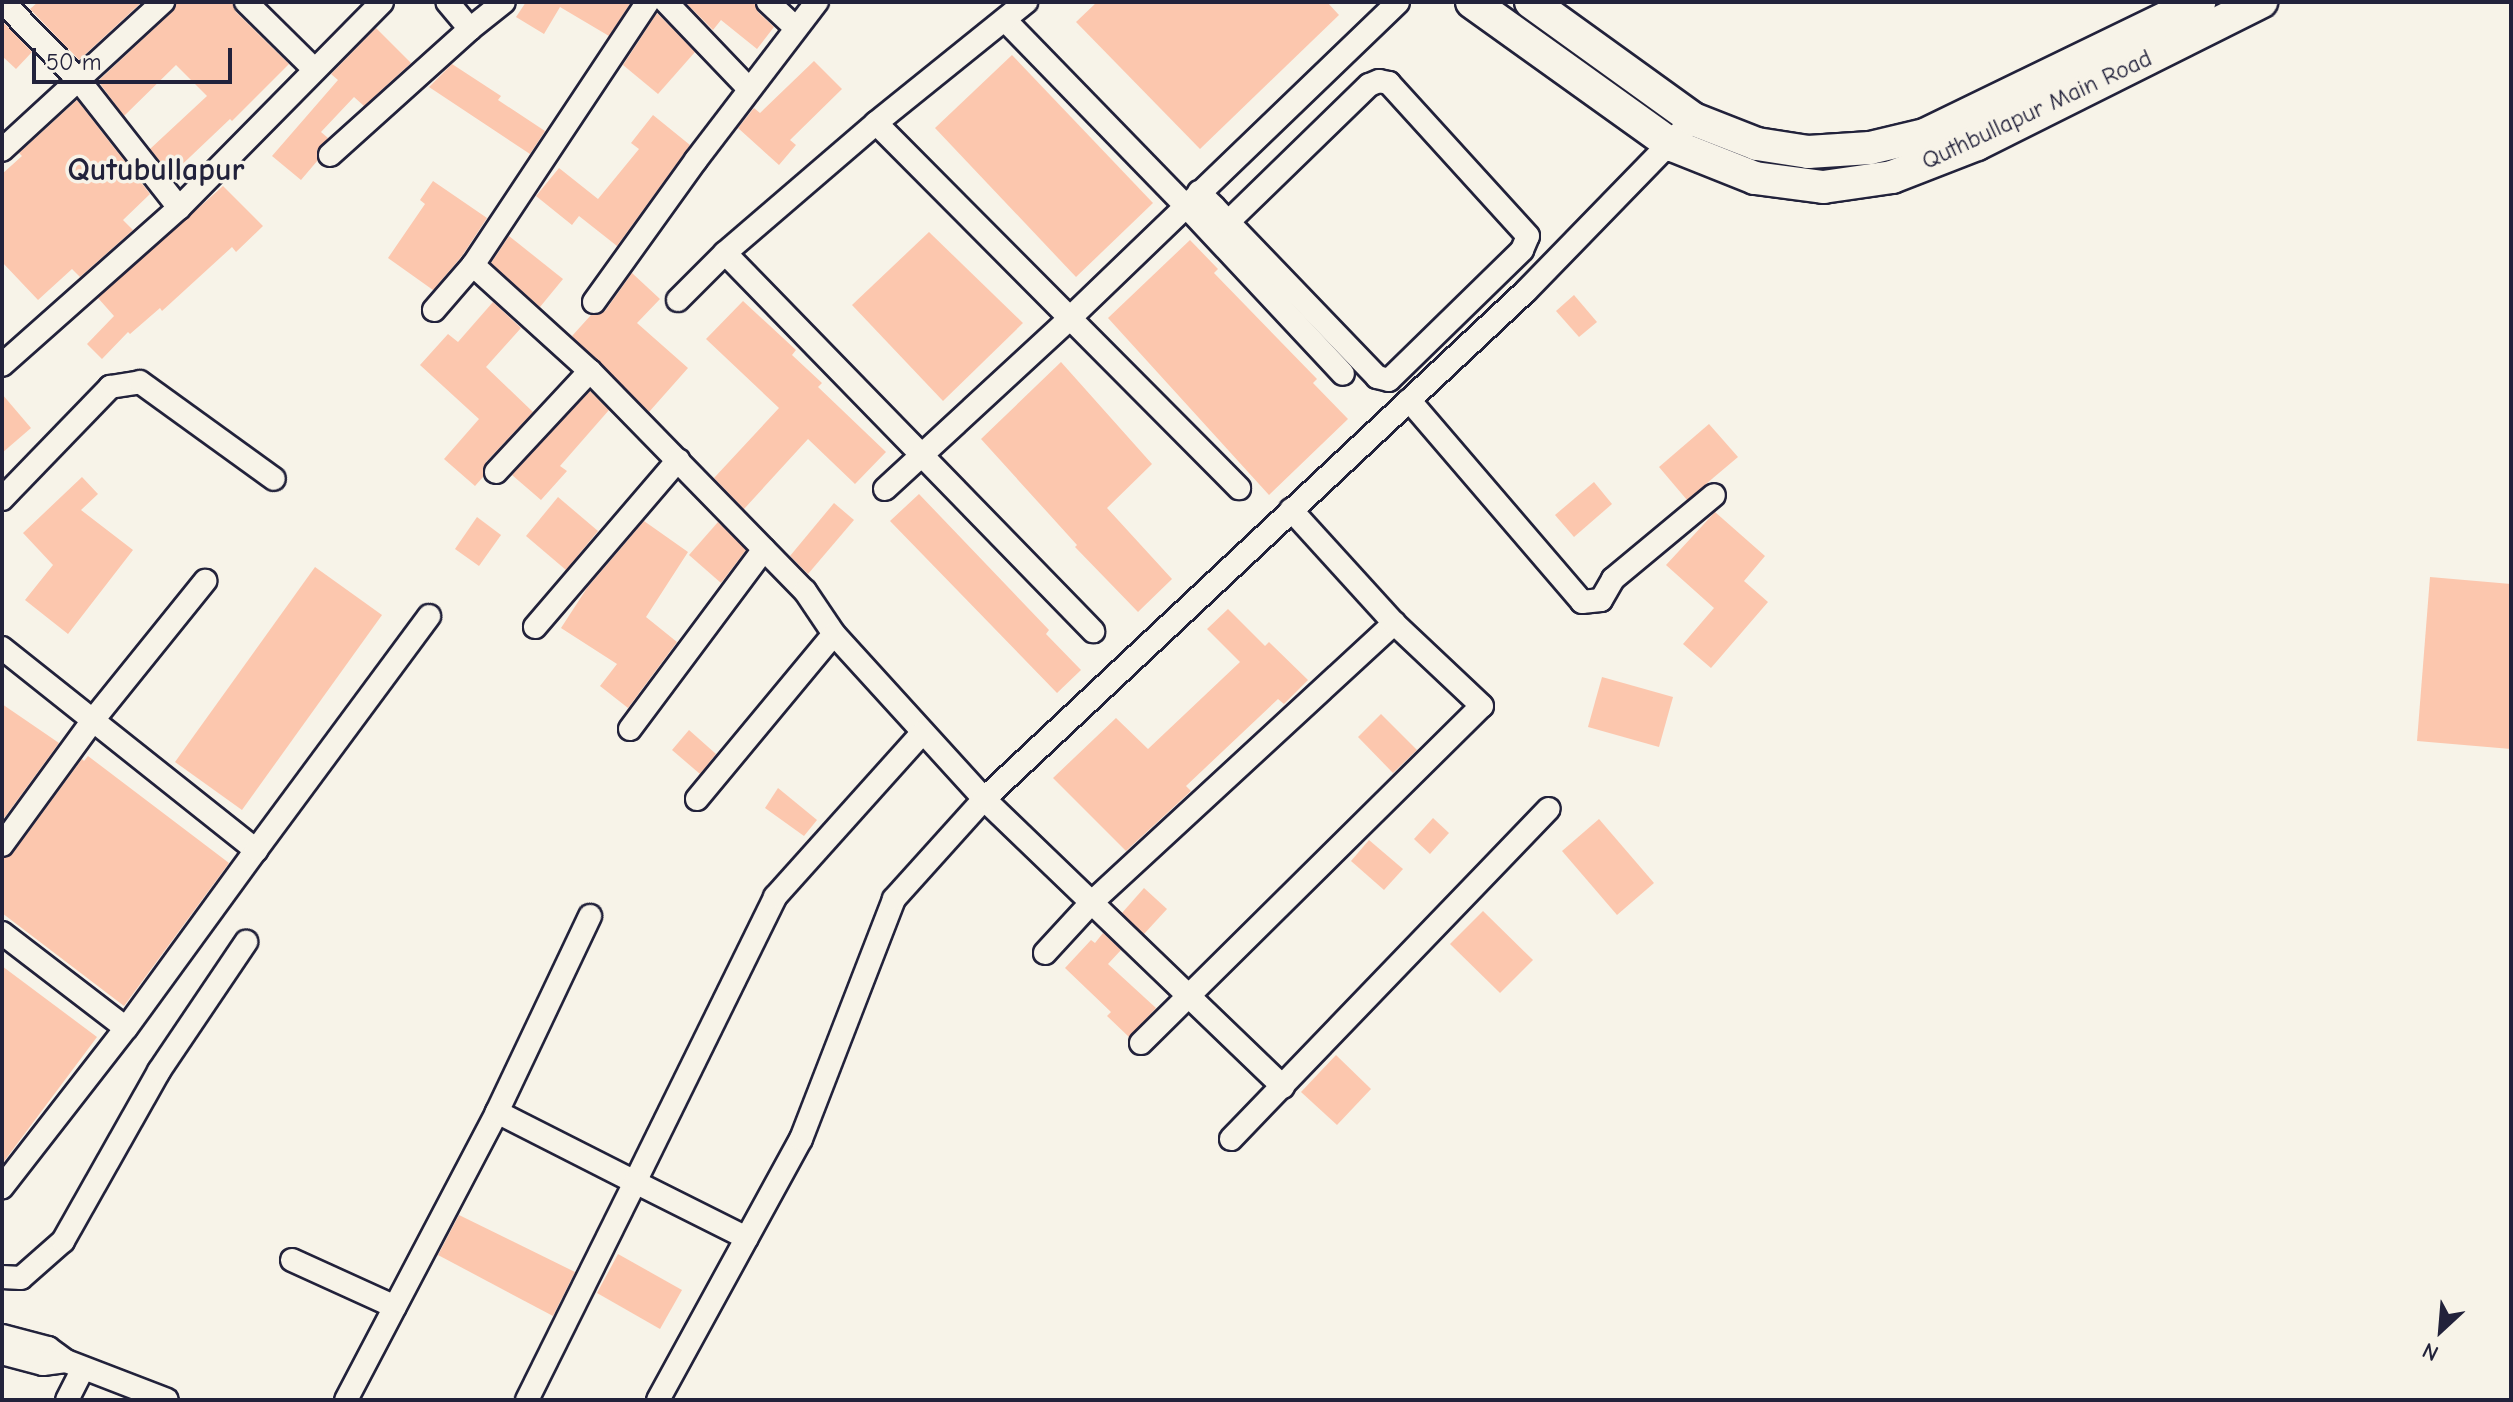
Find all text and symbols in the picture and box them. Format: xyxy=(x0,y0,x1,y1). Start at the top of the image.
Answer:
scale bar xyxy=(36,32,236,82)
street label: Quthbullapur Main Road xyxy=(1917,44,2157,176)
text: 50 m xyxy=(46,48,102,76)
district label: Qutubullapur xyxy=(68,151,244,189)
north arrow xyxy=(2401,1290,2481,1370)
text: N xyxy=(2418,1337,2443,1366)

